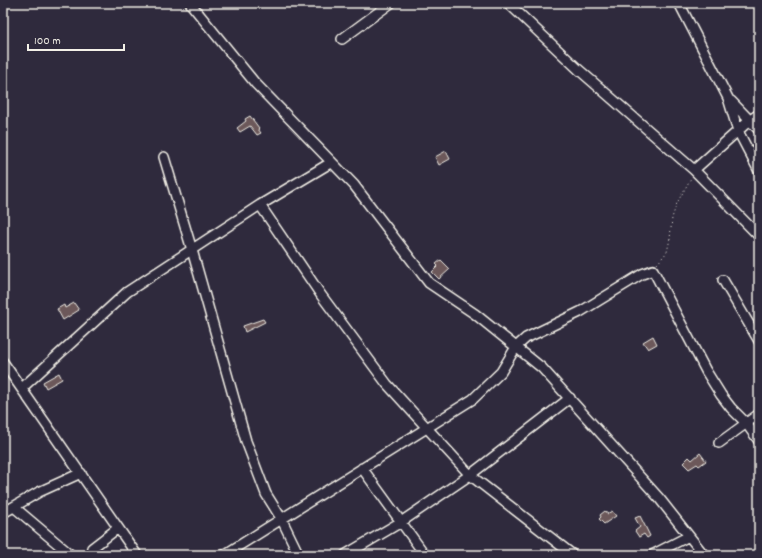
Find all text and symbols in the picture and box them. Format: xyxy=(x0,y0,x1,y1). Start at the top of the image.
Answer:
scale bar xyxy=(28,26,124,52)
text: 100 m xyxy=(34,33,61,50)

